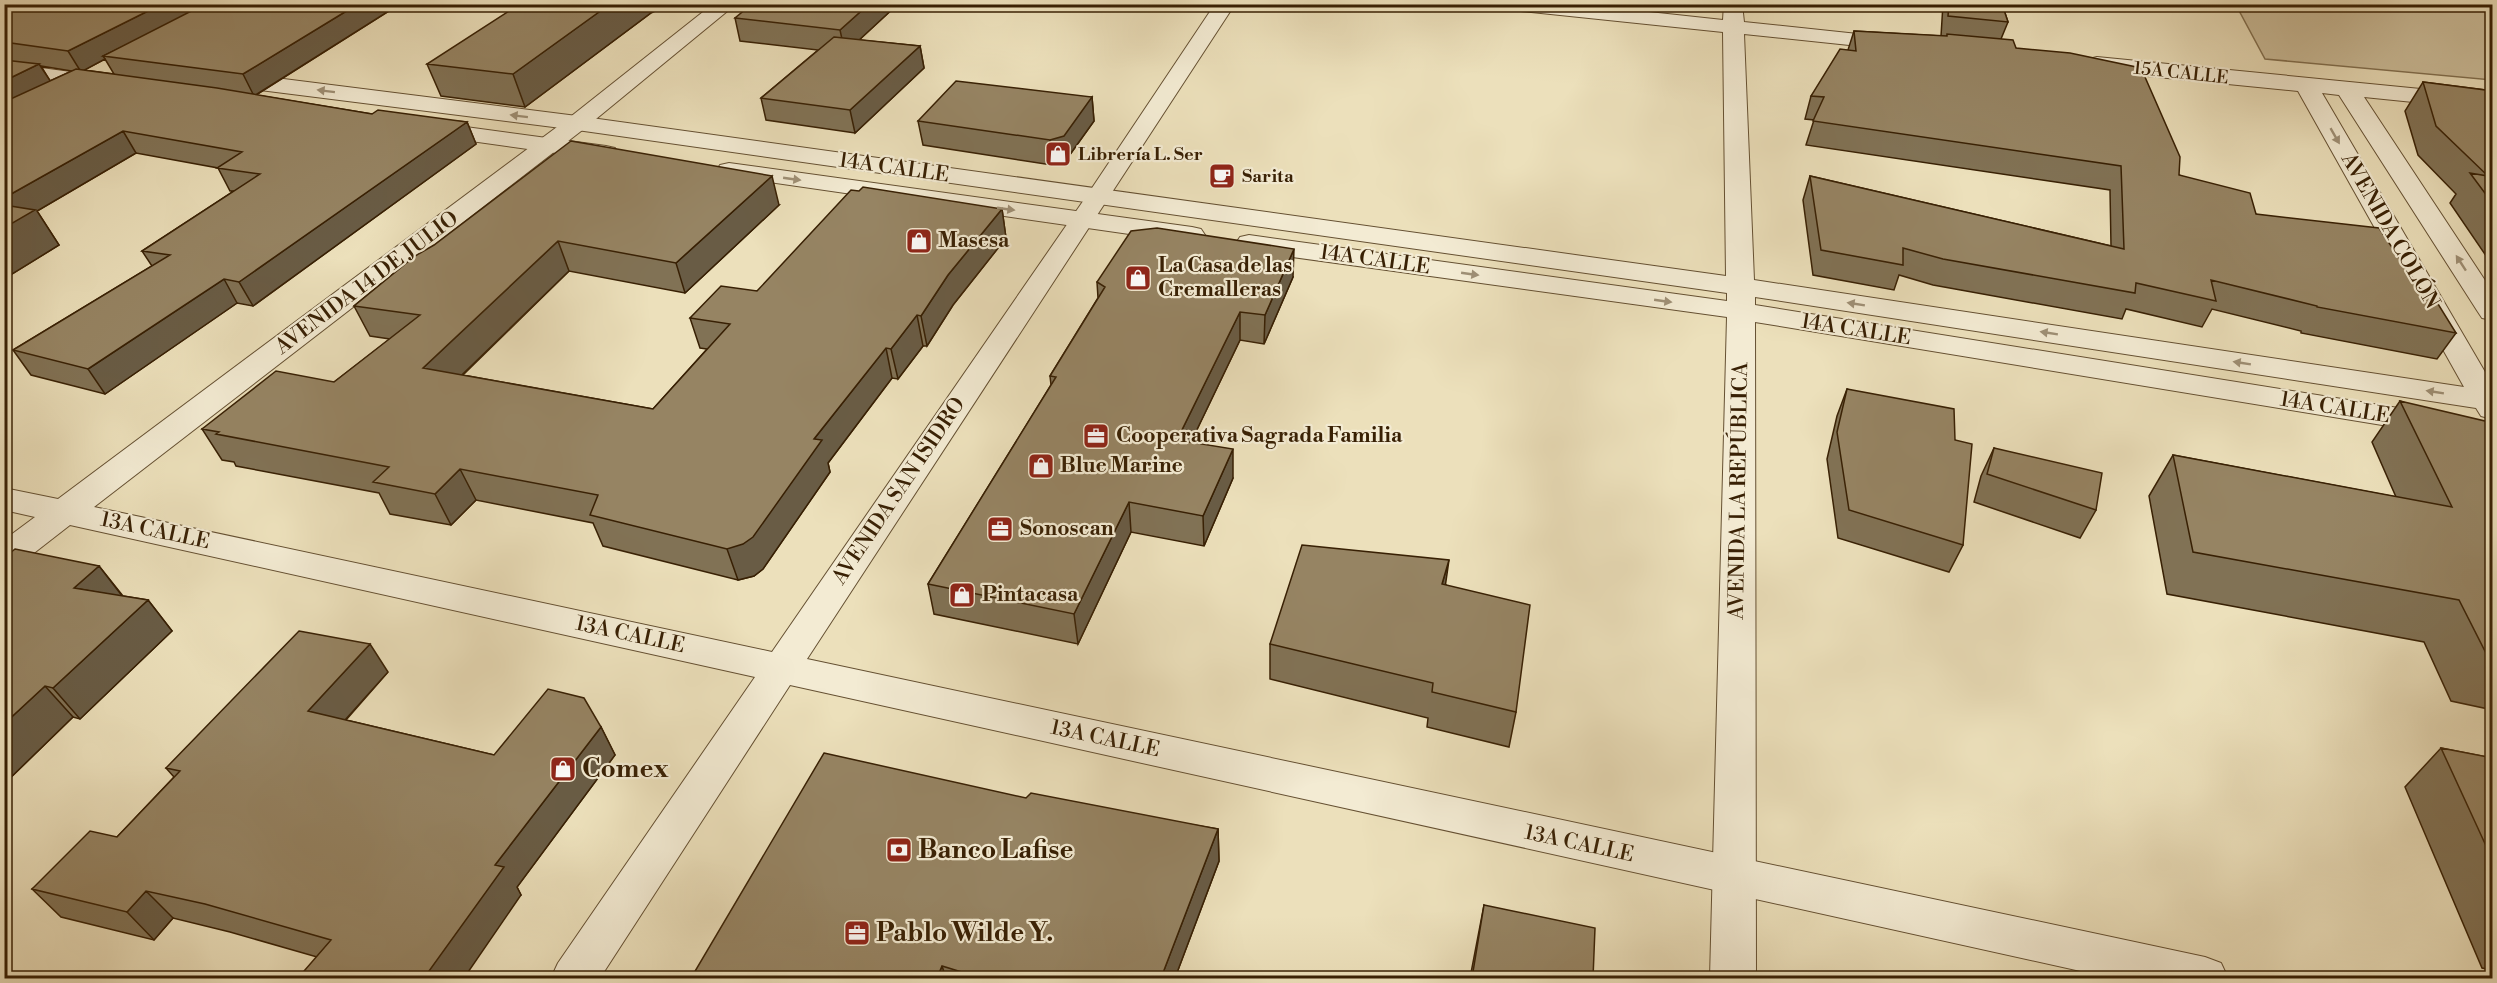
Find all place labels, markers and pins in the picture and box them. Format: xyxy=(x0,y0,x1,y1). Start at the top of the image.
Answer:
shop icon: Librería L. Ser xyxy=(1043,139,1073,169)
place label: Librería L. Ser xyxy=(1078,143,1203,166)
cafe icon: Sarita xyxy=(1207,161,1237,191)
place label: Sarita xyxy=(1242,165,1294,188)
shop icon: Masesa xyxy=(904,226,934,256)
place label: Masesa xyxy=(938,228,1010,254)
place label: La Casa de las Cremalleras xyxy=(1158,253,1292,303)
shop icon: La Casa de las Cremalleras xyxy=(1123,263,1153,293)
office icon: Cooperativa Sagrada Familia xyxy=(1081,421,1111,451)
place label: Cooperativa Sagrada Familia xyxy=(1116,423,1403,449)
shop icon: Blue Marine xyxy=(1026,451,1056,481)
place label: Blue Marine xyxy=(1060,453,1183,479)
office icon: Sonoscan xyxy=(985,514,1015,544)
place label: Sonoscan xyxy=(1020,516,1114,542)
shop icon: Pintacasa xyxy=(947,580,977,610)
place label: Pintacasa xyxy=(982,582,1079,608)
place label: Comex xyxy=(582,753,668,785)
shop icon: Comex xyxy=(548,754,578,784)
place label: Banco Lafise xyxy=(918,834,1073,866)
bank icon: Banco Lafise xyxy=(884,835,914,865)
place label: Pablo Wilde Y. xyxy=(876,917,1053,949)
office icon: Pablo Wilde Y. xyxy=(842,918,872,948)

